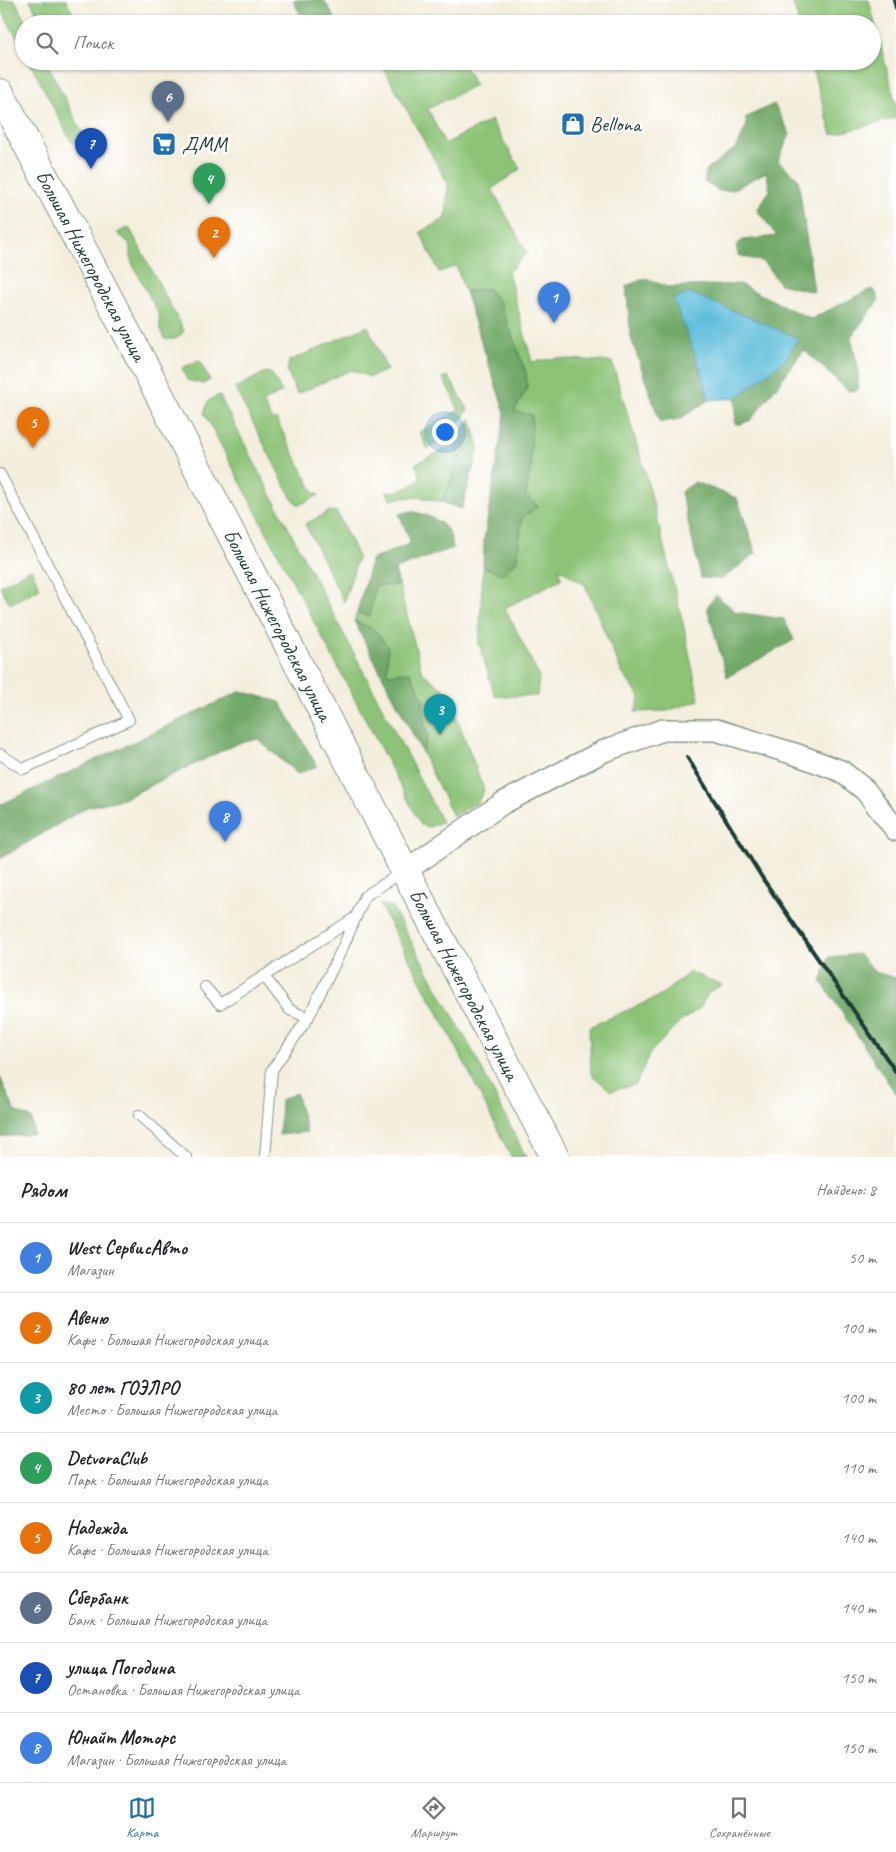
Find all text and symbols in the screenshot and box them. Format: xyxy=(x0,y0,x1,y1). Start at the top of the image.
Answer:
search box xyxy=(15,15,881,70)
icon: search xyxy=(33,29,61,57)
text: Поиск xyxy=(73,31,113,55)
pin: 6 xyxy=(152,81,184,122)
shop icon: Bellona xyxy=(560,111,586,137)
place label: Bellona xyxy=(590,111,643,137)
pin: 7 xyxy=(75,128,107,169)
supermarket icon: ДММ xyxy=(151,131,177,157)
place label: ДММ xyxy=(182,131,228,157)
pin: 4 xyxy=(193,163,225,204)
street label: Большая Нижегородская улица xyxy=(30,165,153,367)
pin: 2 xyxy=(198,217,230,258)
pin: 1 xyxy=(538,282,570,323)
pin: 5 xyxy=(17,407,49,448)
your location xyxy=(432,419,458,445)
street label: Большая Нижегородская улица xyxy=(218,524,339,727)
pin: 3 xyxy=(424,694,456,735)
pin: 8 xyxy=(209,801,241,842)
street label: Большая Нижегородская улица xyxy=(404,884,526,1086)
text: Рядом xyxy=(20,1177,67,1203)
text: Найдено: 8 xyxy=(816,1180,876,1200)
text: West СервисАвто xyxy=(67,1236,187,1260)
text: 1 xyxy=(32,1248,40,1268)
text: 50 m xyxy=(849,1248,876,1268)
text: Магазин xyxy=(67,1260,114,1280)
text: Авеню xyxy=(67,1306,108,1330)
text: 2 xyxy=(32,1318,40,1338)
text: 100 m xyxy=(842,1318,876,1338)
text: Кафе · Большая Нижегородская улица xyxy=(67,1330,268,1350)
text: 80 лет ГОЭЛРО xyxy=(67,1376,179,1400)
text: 3 xyxy=(32,1388,40,1408)
text: 100 m xyxy=(842,1388,876,1408)
text: Место · Большая Нижегородская улица xyxy=(67,1400,277,1420)
text: DetvoraClub xyxy=(67,1446,147,1470)
text: 4 xyxy=(32,1458,40,1478)
text: 110 m xyxy=(842,1458,876,1478)
text: Парк · Большая Нижегородская улица xyxy=(67,1470,268,1490)
text: Надежда xyxy=(67,1516,126,1540)
text: 5 xyxy=(33,1528,39,1548)
text: 140 m xyxy=(842,1528,876,1548)
text: Кафе · Большая Нижегородская улица xyxy=(67,1540,268,1560)
text: Сбербанк xyxy=(67,1586,128,1610)
text: 6 xyxy=(32,1598,40,1618)
text: 140 m xyxy=(842,1598,876,1618)
text: Банк · Большая Нижегородская улица xyxy=(67,1610,267,1630)
text: улица Погодина xyxy=(67,1656,174,1680)
text: 7 xyxy=(32,1668,40,1688)
text: 150 m xyxy=(842,1668,876,1688)
text: Остановка · Большая Нижегородская улица xyxy=(67,1680,299,1700)
text: Юнайт Моторс xyxy=(67,1726,175,1750)
text: 8 xyxy=(32,1738,40,1758)
text: 150 m xyxy=(842,1738,876,1758)
text: Магазин · Большая Нижегородская улица xyxy=(67,1750,286,1770)
tab: Карта xyxy=(126,1794,158,1841)
tab: Маршрут xyxy=(411,1794,457,1841)
tab: Сохранённые xyxy=(709,1794,770,1841)

